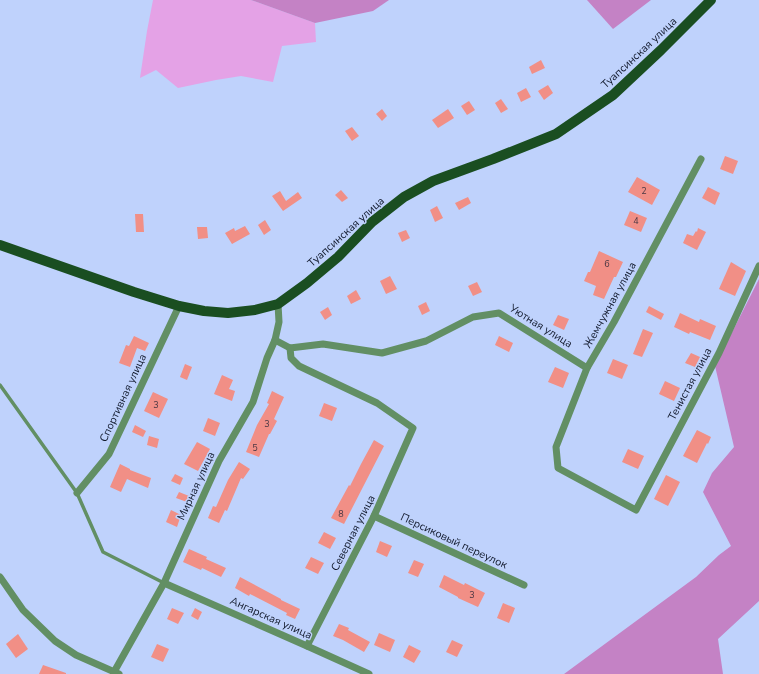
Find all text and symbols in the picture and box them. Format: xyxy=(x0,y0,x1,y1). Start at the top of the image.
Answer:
street label: Туапсинская улица xyxy=(598,14,680,92)
house number: 2 xyxy=(641,185,647,197)
street label: Туапсинская улица xyxy=(304,193,388,270)
house number: 4 xyxy=(633,215,639,227)
house number: 6 xyxy=(604,258,610,270)
street label: Жемчужная улица xyxy=(580,259,640,351)
street label: Уютная улица xyxy=(506,300,575,351)
street label: Тенистая улица xyxy=(665,345,715,423)
street label: Спортивная улица xyxy=(96,351,150,445)
house number: 3 xyxy=(153,399,159,411)
house number: 3 xyxy=(264,418,270,430)
house number: 5 xyxy=(252,442,258,454)
street label: Мирная улица xyxy=(174,449,218,523)
street label: Северная улица xyxy=(327,492,379,574)
house number: 8 xyxy=(338,508,344,520)
street label: Персиковый переулок xyxy=(398,510,510,572)
house number: 3 xyxy=(469,589,475,601)
street label: Ангарская улица xyxy=(228,593,314,643)

